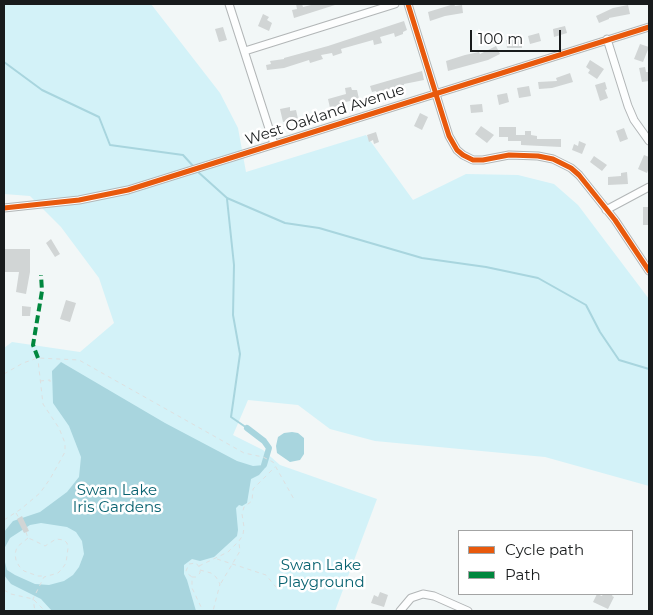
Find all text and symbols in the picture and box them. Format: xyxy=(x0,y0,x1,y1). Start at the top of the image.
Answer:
scale bar xyxy=(473,20,564,52)
text: 100 m xyxy=(478,29,523,48)
street label: West Oakland Avenue xyxy=(243,81,407,149)
park label: Swan Lake Iris Gardens xyxy=(73,482,161,517)
legend xyxy=(458,530,633,595)
text: Cycle path xyxy=(505,540,584,559)
park label: Swan Lake Playground xyxy=(277,557,365,592)
text: Path xyxy=(505,565,541,584)

